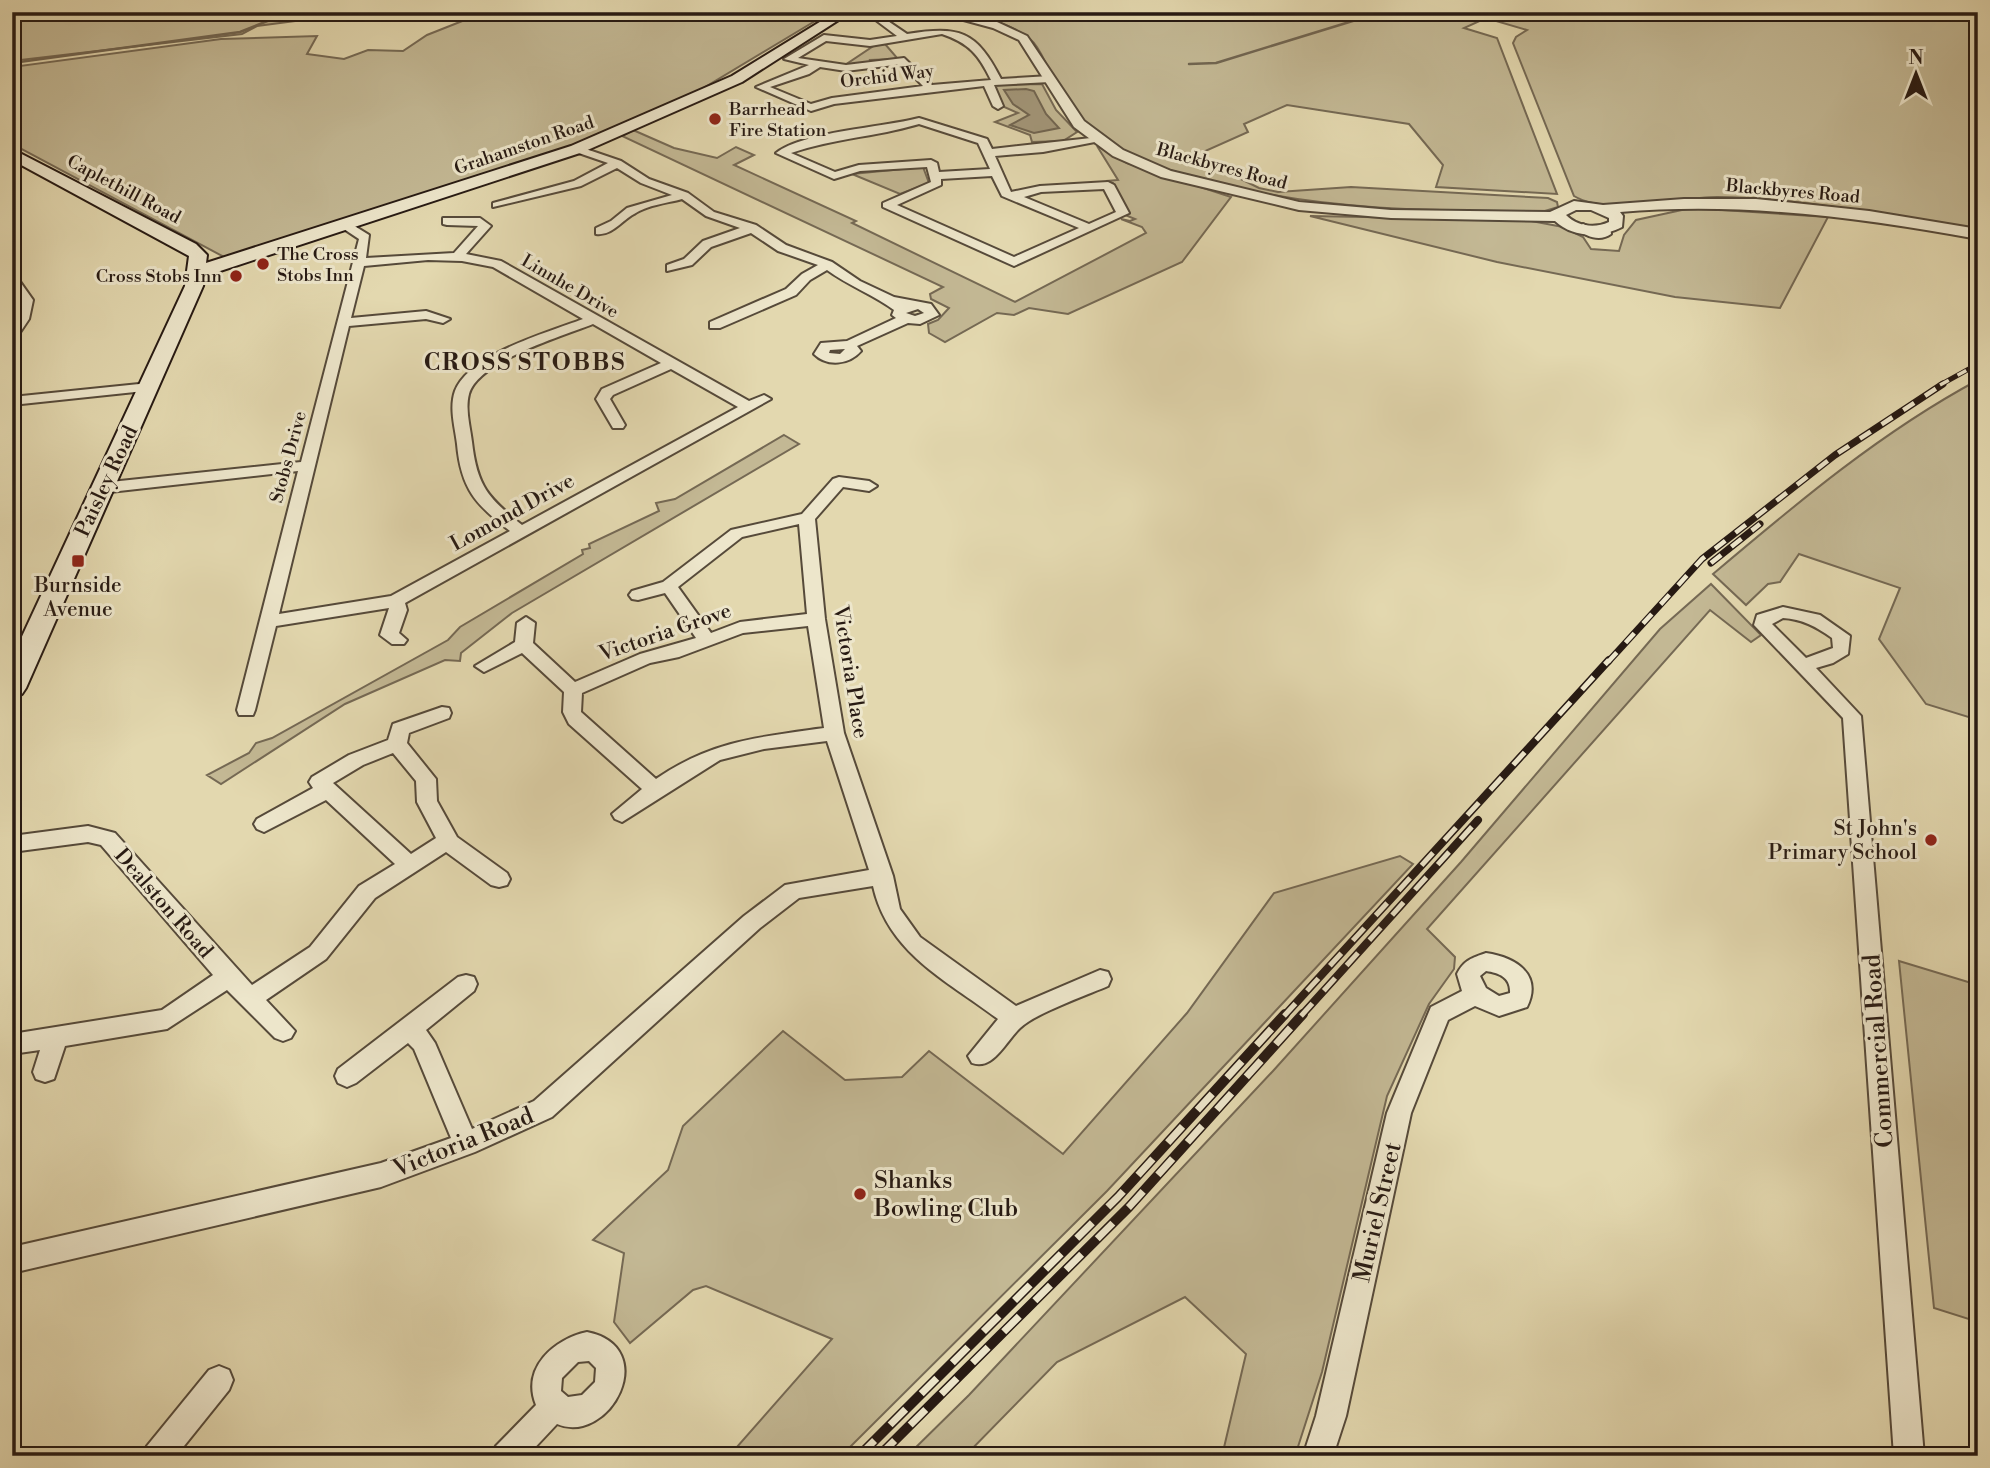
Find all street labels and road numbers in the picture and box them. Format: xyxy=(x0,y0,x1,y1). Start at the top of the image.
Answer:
street label: Orchid Way xyxy=(839,59,935,94)
street label: Grahamston Road xyxy=(451,111,598,180)
street label: Blackbyres Road xyxy=(1153,138,1291,195)
street label: Caplethill Road xyxy=(63,150,185,229)
street label: Blackbyres Road xyxy=(1724,174,1862,209)
street label: Linnhe Drive xyxy=(517,249,623,324)
street label: Stobs Drive xyxy=(265,409,312,506)
street label: Paisley Road xyxy=(70,421,144,541)
street label: Lomond Drive xyxy=(446,468,579,558)
street label: Victoria Grove xyxy=(595,598,735,668)
street label: Victoria Place xyxy=(827,603,873,740)
street label: Dealston Road xyxy=(108,843,218,964)
street label: Commercial Road xyxy=(1857,953,1901,1149)
street label: Victoria Road xyxy=(388,1101,538,1185)
street label: Muriel Street xyxy=(1347,1139,1409,1285)

